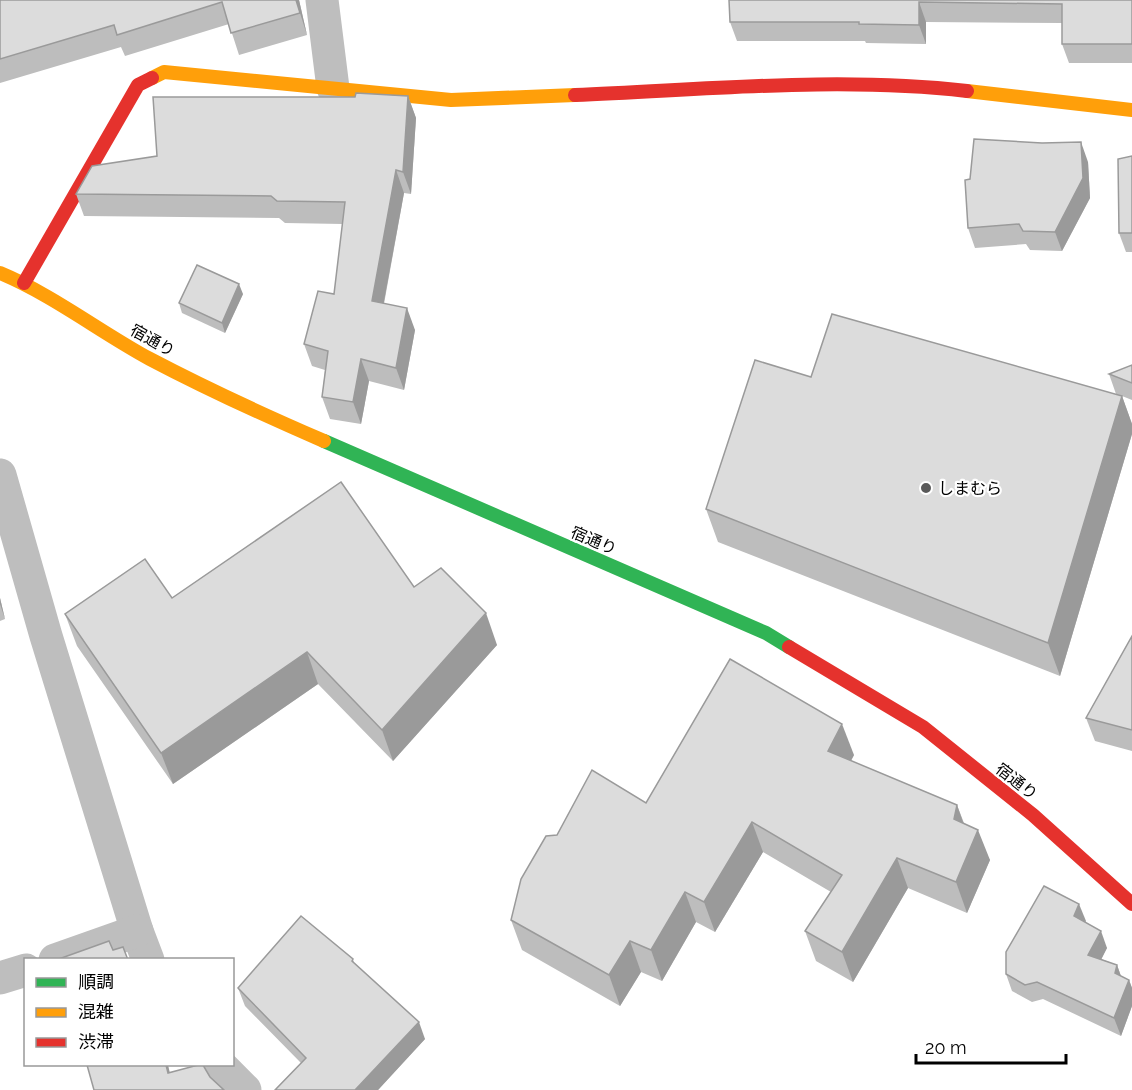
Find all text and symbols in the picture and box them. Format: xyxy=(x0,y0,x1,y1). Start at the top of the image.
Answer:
street label: 宿通り xyxy=(127,320,178,360)
place label: しまむら xyxy=(938,479,1002,498)
marker: しまむら xyxy=(919,481,933,495)
street label: 宿通り xyxy=(568,522,620,559)
street label: 宿通り xyxy=(992,759,1041,804)
legend xyxy=(24,958,234,1066)
text: 順調 xyxy=(78,971,114,992)
text: 混雑 xyxy=(78,1001,114,1022)
scale bar xyxy=(916,1027,1066,1065)
text: 渋滞 xyxy=(78,1031,114,1052)
text: 20 m xyxy=(925,1037,967,1058)

